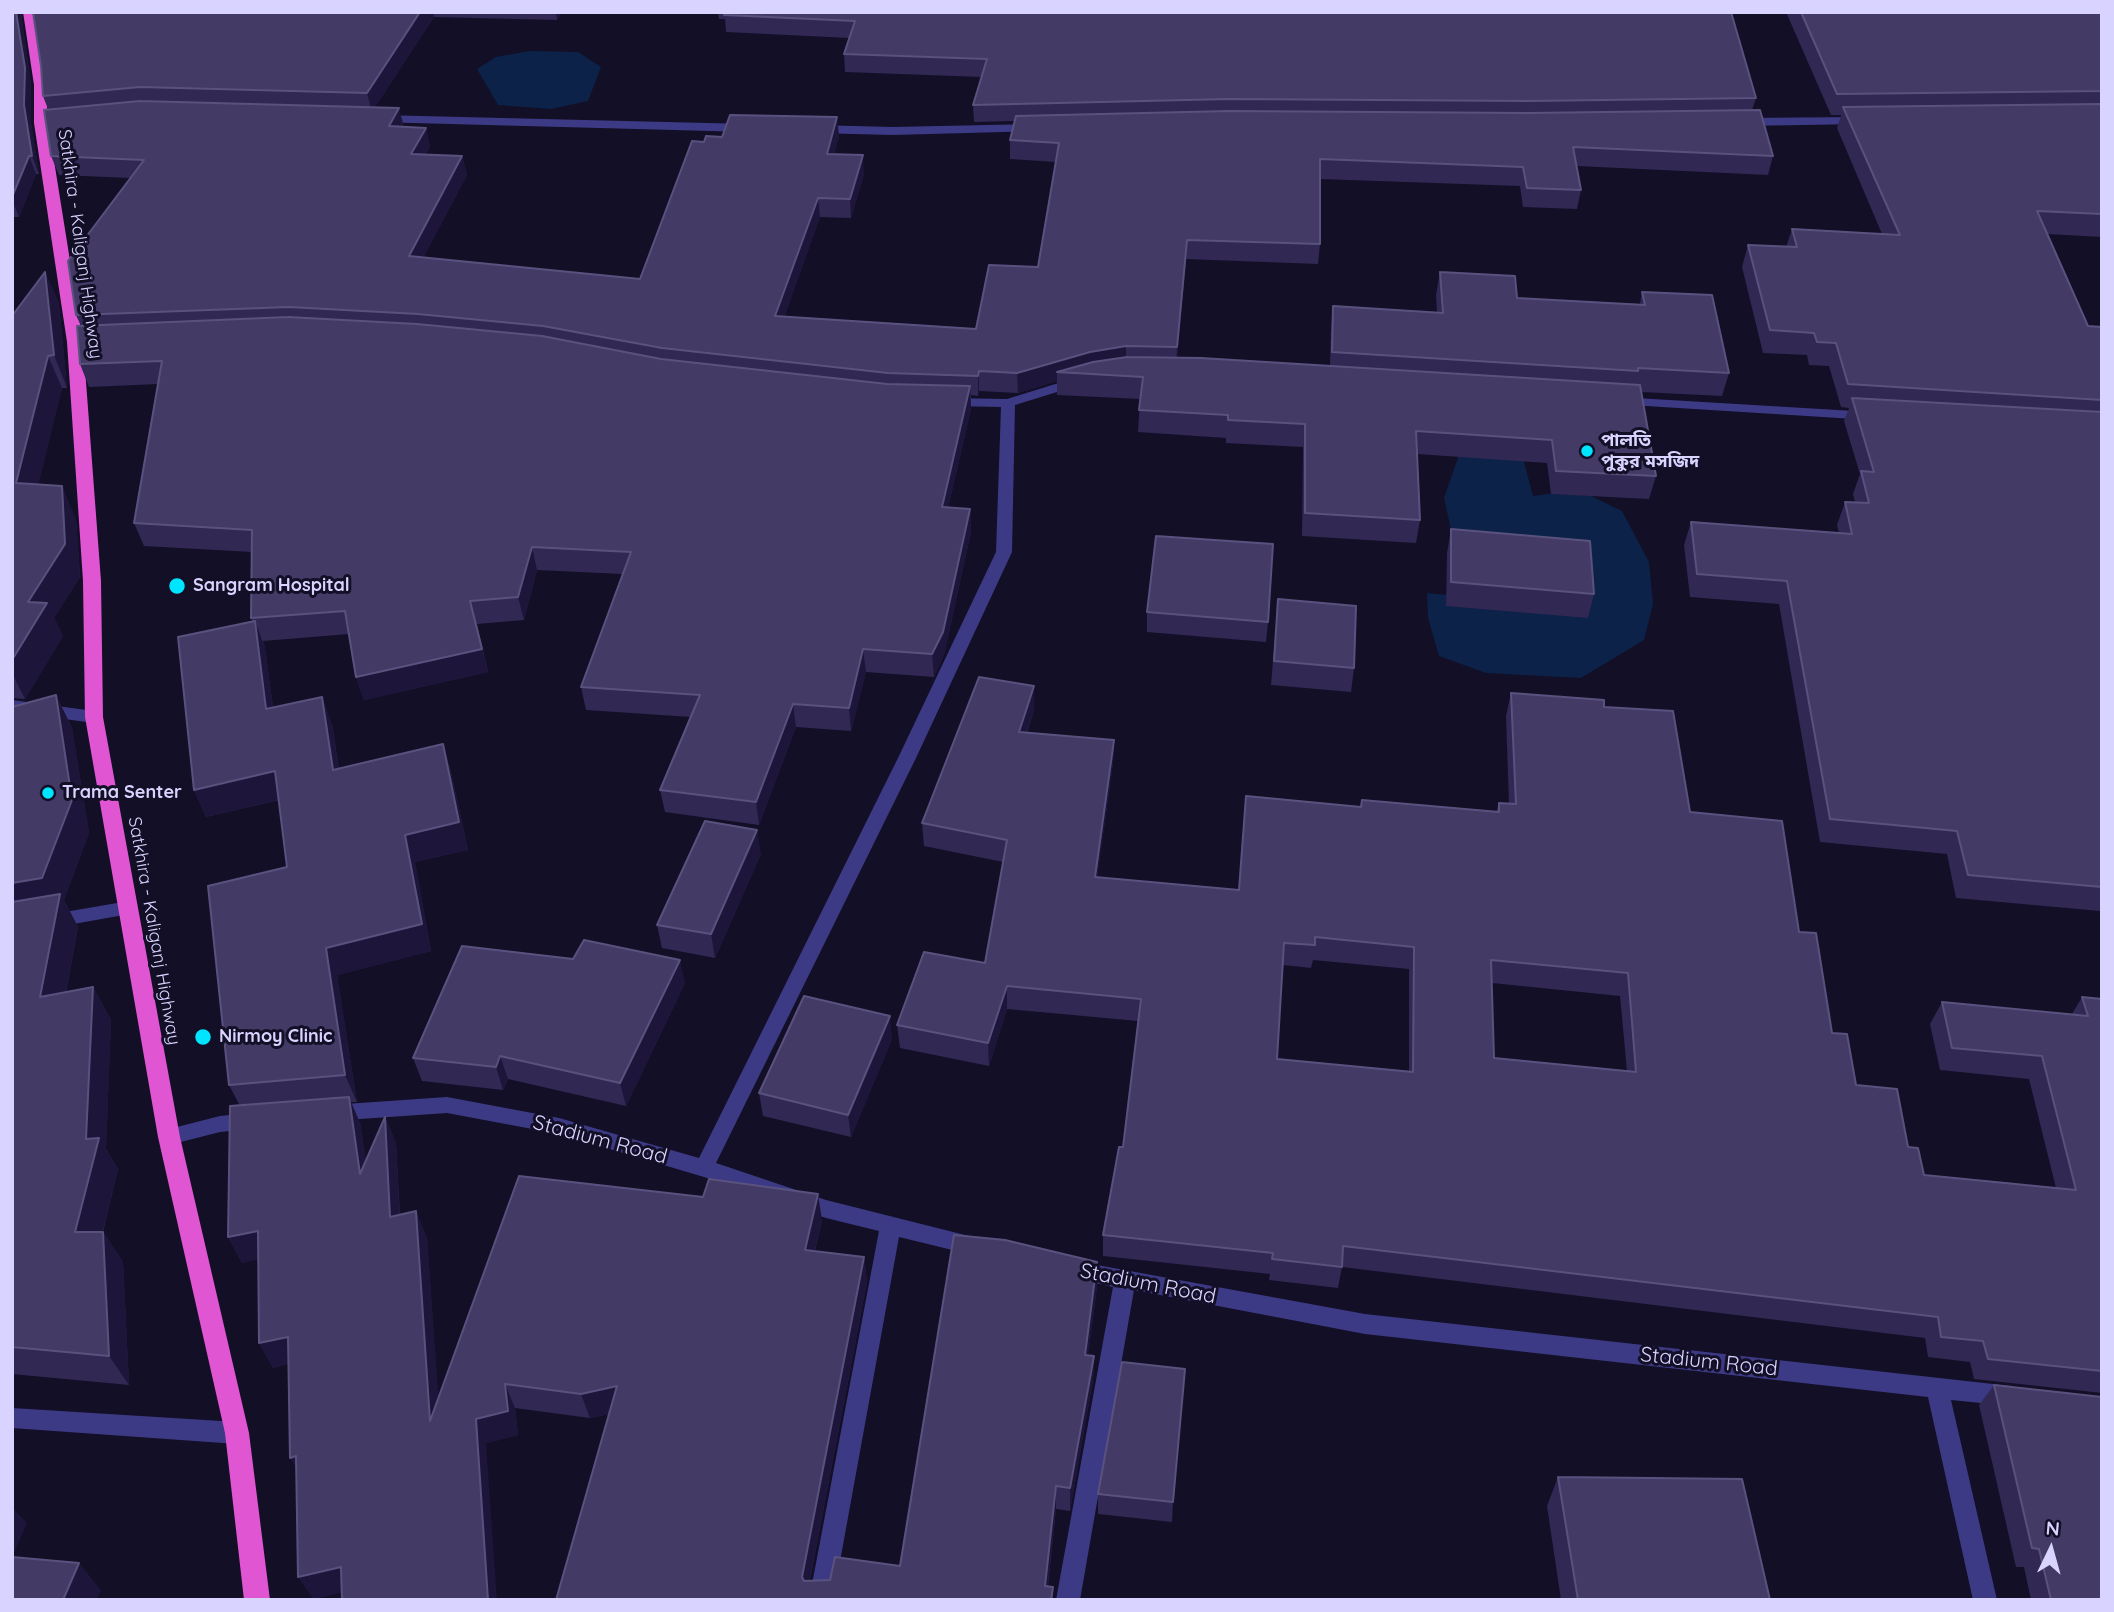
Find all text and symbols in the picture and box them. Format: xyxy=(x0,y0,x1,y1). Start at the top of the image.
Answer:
street label: Satkhira - Kaliganj Highway xyxy=(53,128,107,360)
place label: পালতি পুকুর মসজিদ xyxy=(1601,430,1699,472)
marker: পালতি পুকুর মসজিদ xyxy=(1579,443,1595,459)
place label: Sangram Hospital xyxy=(193,575,350,597)
marker: Sangram Hospital xyxy=(167,576,187,596)
place label: Trama Senter xyxy=(62,782,182,804)
marker: Trama Senter xyxy=(40,785,56,801)
street label: Satkhira - Kaliganj Highway xyxy=(123,815,185,1047)
place label: Nirmoy Clinic xyxy=(219,1026,332,1048)
marker: Nirmoy Clinic xyxy=(193,1027,213,1047)
street label: Stadium Road xyxy=(530,1110,670,1170)
street label: Stadium Road xyxy=(1078,1258,1218,1310)
street label: Stadium Road xyxy=(1639,1342,1779,1382)
north arrow xyxy=(2016,1514,2086,1584)
text: N xyxy=(2045,1516,2061,1541)

